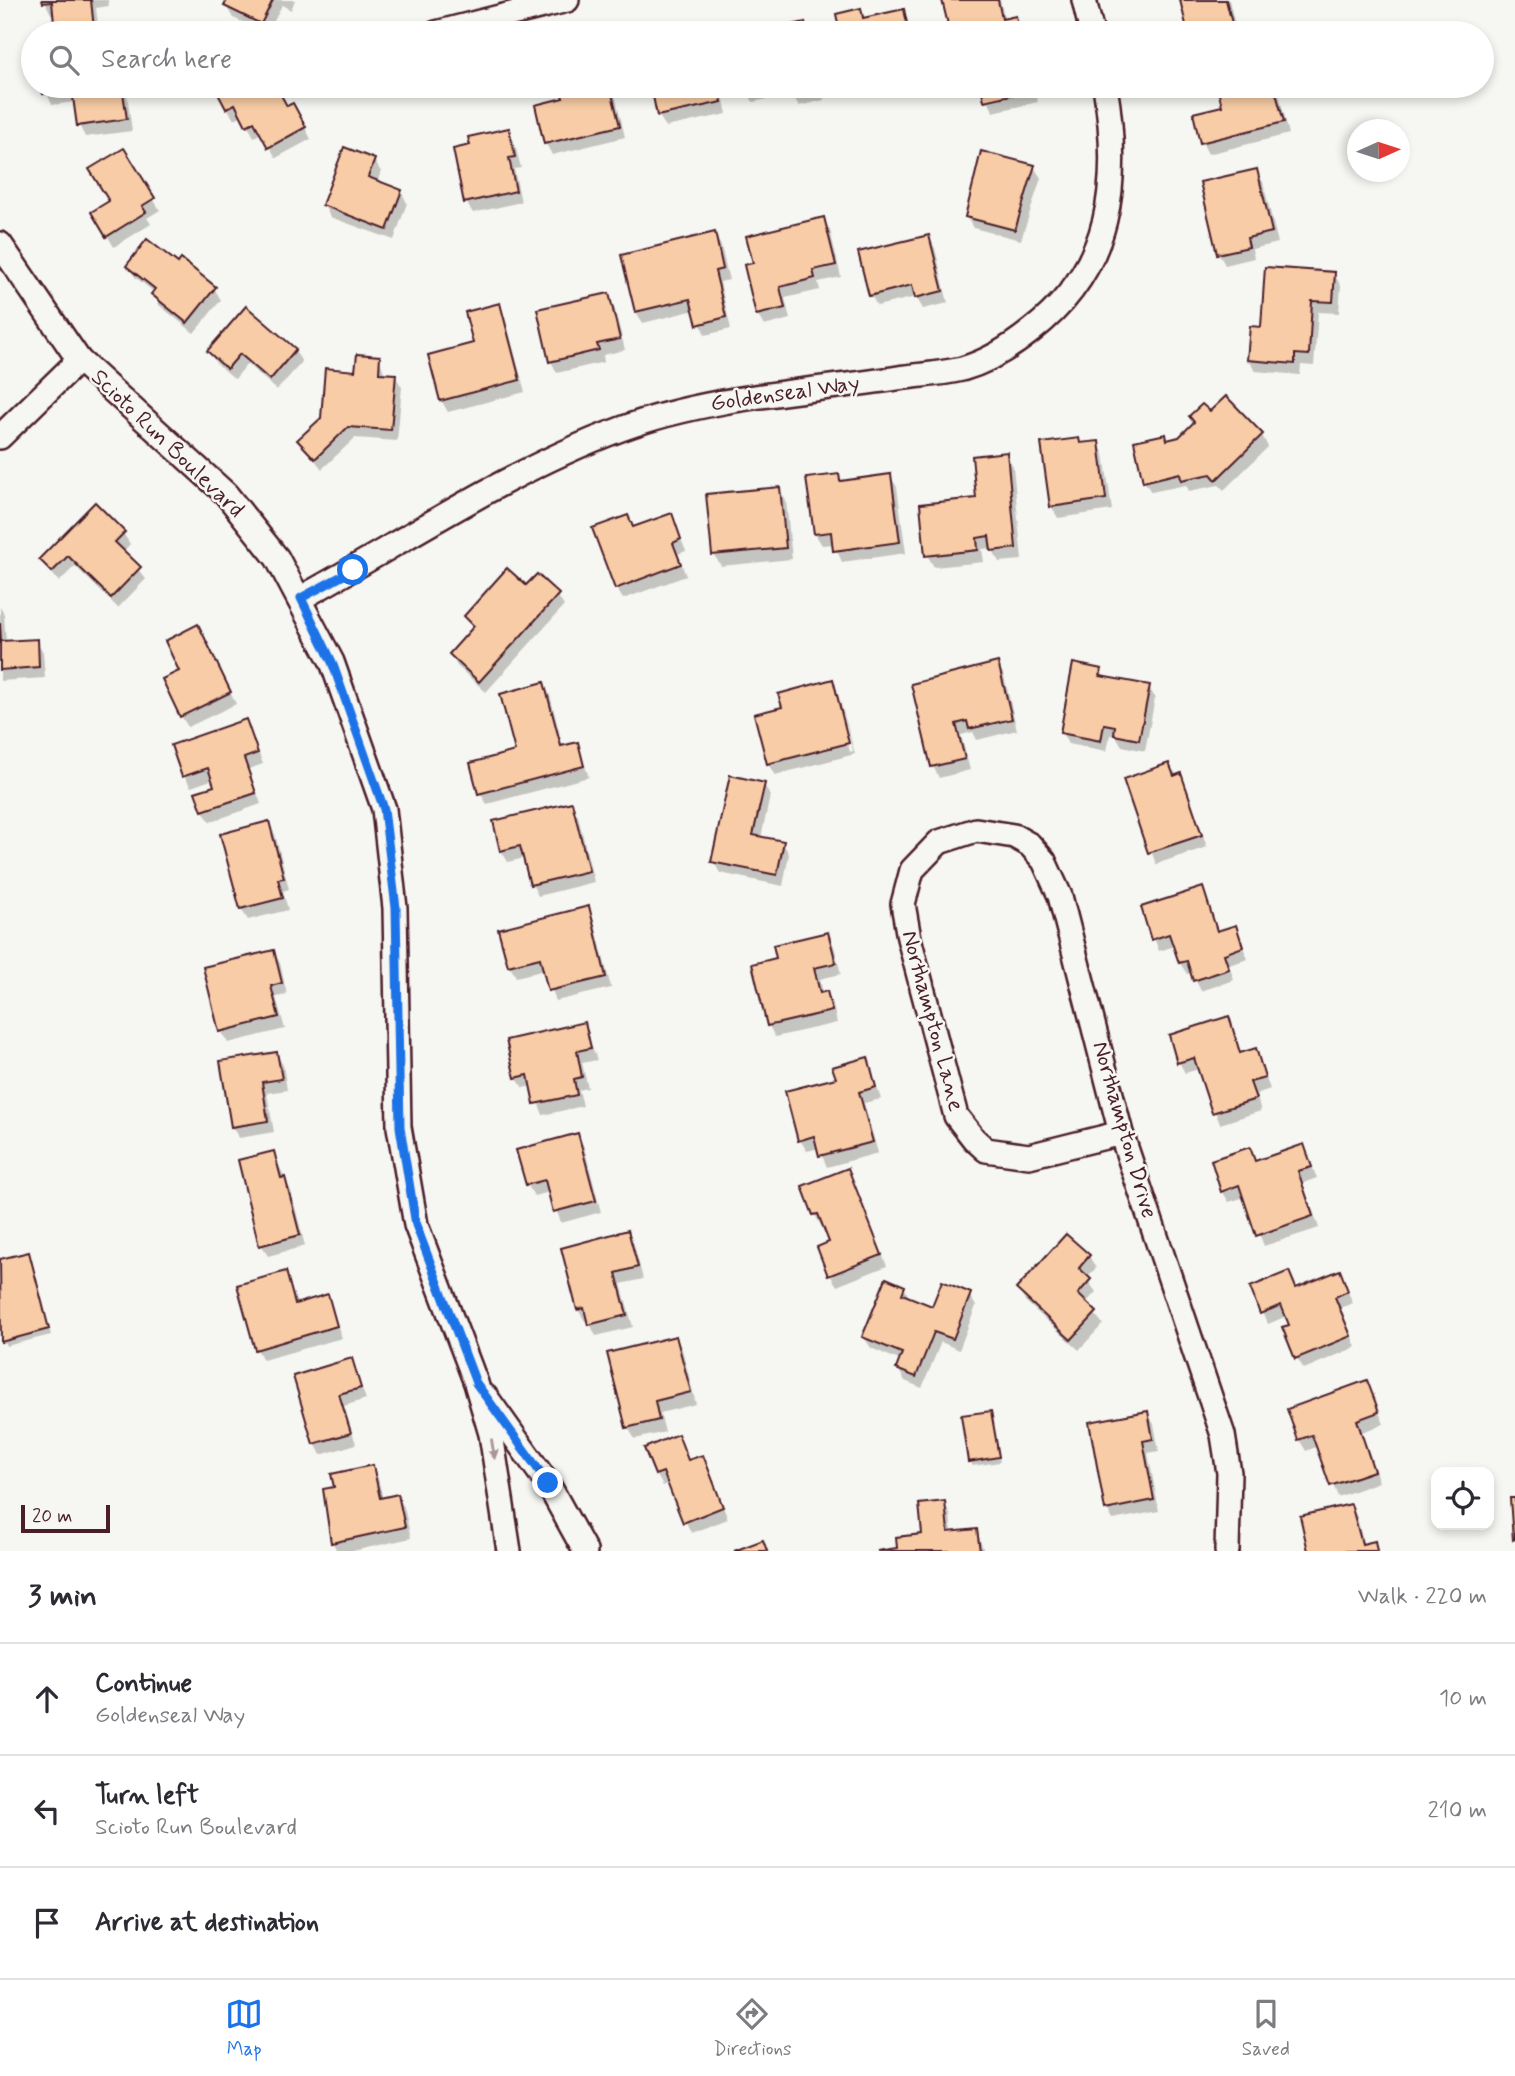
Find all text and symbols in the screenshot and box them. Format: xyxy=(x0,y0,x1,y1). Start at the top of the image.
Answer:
search box xyxy=(21,21,1494,98)
icon: search xyxy=(45,41,83,79)
text: Search here xyxy=(101,43,232,77)
north arrow xyxy=(1347,119,1410,182)
street label: Scioto Run Boulevard xyxy=(84,363,250,525)
street label: Goldenseal Way xyxy=(708,369,862,419)
route start xyxy=(337,554,368,585)
street label: Northampton Lane xyxy=(893,927,971,1115)
street label: Northampton Drive xyxy=(1084,1038,1164,1222)
one-way arrow xyxy=(488,1438,499,1460)
route end xyxy=(532,1467,563,1498)
map controls xyxy=(1431,1467,1494,1530)
button: locate xyxy=(1431,1467,1494,1530)
scale bar xyxy=(21,1502,110,1534)
text: 20 m xyxy=(32,1504,72,1529)
text: 3 min xyxy=(28,1577,97,1616)
text: Walk · 220 m xyxy=(1358,1582,1487,1612)
text: Continue xyxy=(95,1667,192,1701)
icon: ahead xyxy=(28,1680,66,1718)
text: 10 m xyxy=(1439,1684,1487,1714)
text: Goldenseal Way xyxy=(95,1701,245,1731)
text: Turn left xyxy=(95,1779,199,1813)
icon: left xyxy=(28,1792,66,1830)
text: 210 m xyxy=(1427,1796,1487,1826)
text: Scioto Run Boulevard xyxy=(95,1813,297,1843)
icon: arrive xyxy=(28,1904,66,1942)
text: Arrive at destination xyxy=(95,1906,319,1940)
tab: Map xyxy=(225,1995,263,2062)
tab: Directions xyxy=(713,1995,792,2062)
tab: Saved xyxy=(1242,1995,1290,2062)

